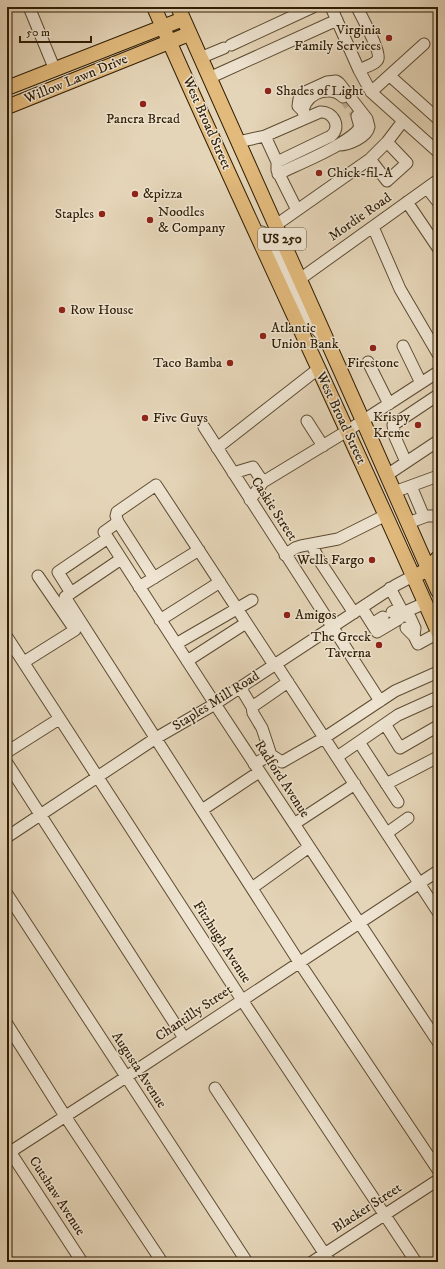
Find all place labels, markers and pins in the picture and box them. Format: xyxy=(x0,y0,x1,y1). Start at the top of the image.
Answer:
place label: Virginia Family Services xyxy=(294,21,381,55)
marker: Virginia Family Services xyxy=(384,33,394,43)
place label: Shades of Light xyxy=(276,82,364,100)
marker: Shades of Light xyxy=(263,86,273,96)
marker: Panera Bread xyxy=(138,99,148,109)
place label: Panera Bread xyxy=(106,110,180,128)
place label: Chick-fil-A xyxy=(327,164,394,182)
marker: Chick-fil-A xyxy=(314,168,324,178)
place label: &pizza xyxy=(143,185,183,203)
marker: &pizza xyxy=(130,189,140,199)
place label: Noodles & Company xyxy=(158,203,226,237)
place label: Staples xyxy=(55,205,94,223)
marker: Staples xyxy=(97,209,107,219)
marker: Noodles & Company xyxy=(145,215,155,225)
place label: Row House xyxy=(70,301,134,319)
marker: Row House xyxy=(57,305,67,315)
place label: Atlantic Union Bank xyxy=(271,319,339,353)
marker: Atlantic Union Bank xyxy=(258,331,268,341)
marker: Firestone xyxy=(368,343,378,353)
place label: Taco Bamba xyxy=(153,354,222,372)
place label: Firestone xyxy=(347,354,399,372)
marker: Taco Bamba xyxy=(225,358,235,368)
place label: Krispy Kreme xyxy=(373,408,410,442)
place label: Five Guys xyxy=(153,409,208,427)
marker: Five Guys xyxy=(140,413,150,423)
marker: Krispy Kreme xyxy=(413,420,423,430)
place label: Wells Fargo xyxy=(296,551,364,569)
marker: Wells Fargo xyxy=(367,555,377,565)
place label: Amigos xyxy=(295,606,337,624)
marker: Amigos xyxy=(282,610,292,620)
place label: The Greek Taverna xyxy=(311,628,371,662)
marker: The Greek Taverna xyxy=(374,640,384,650)

